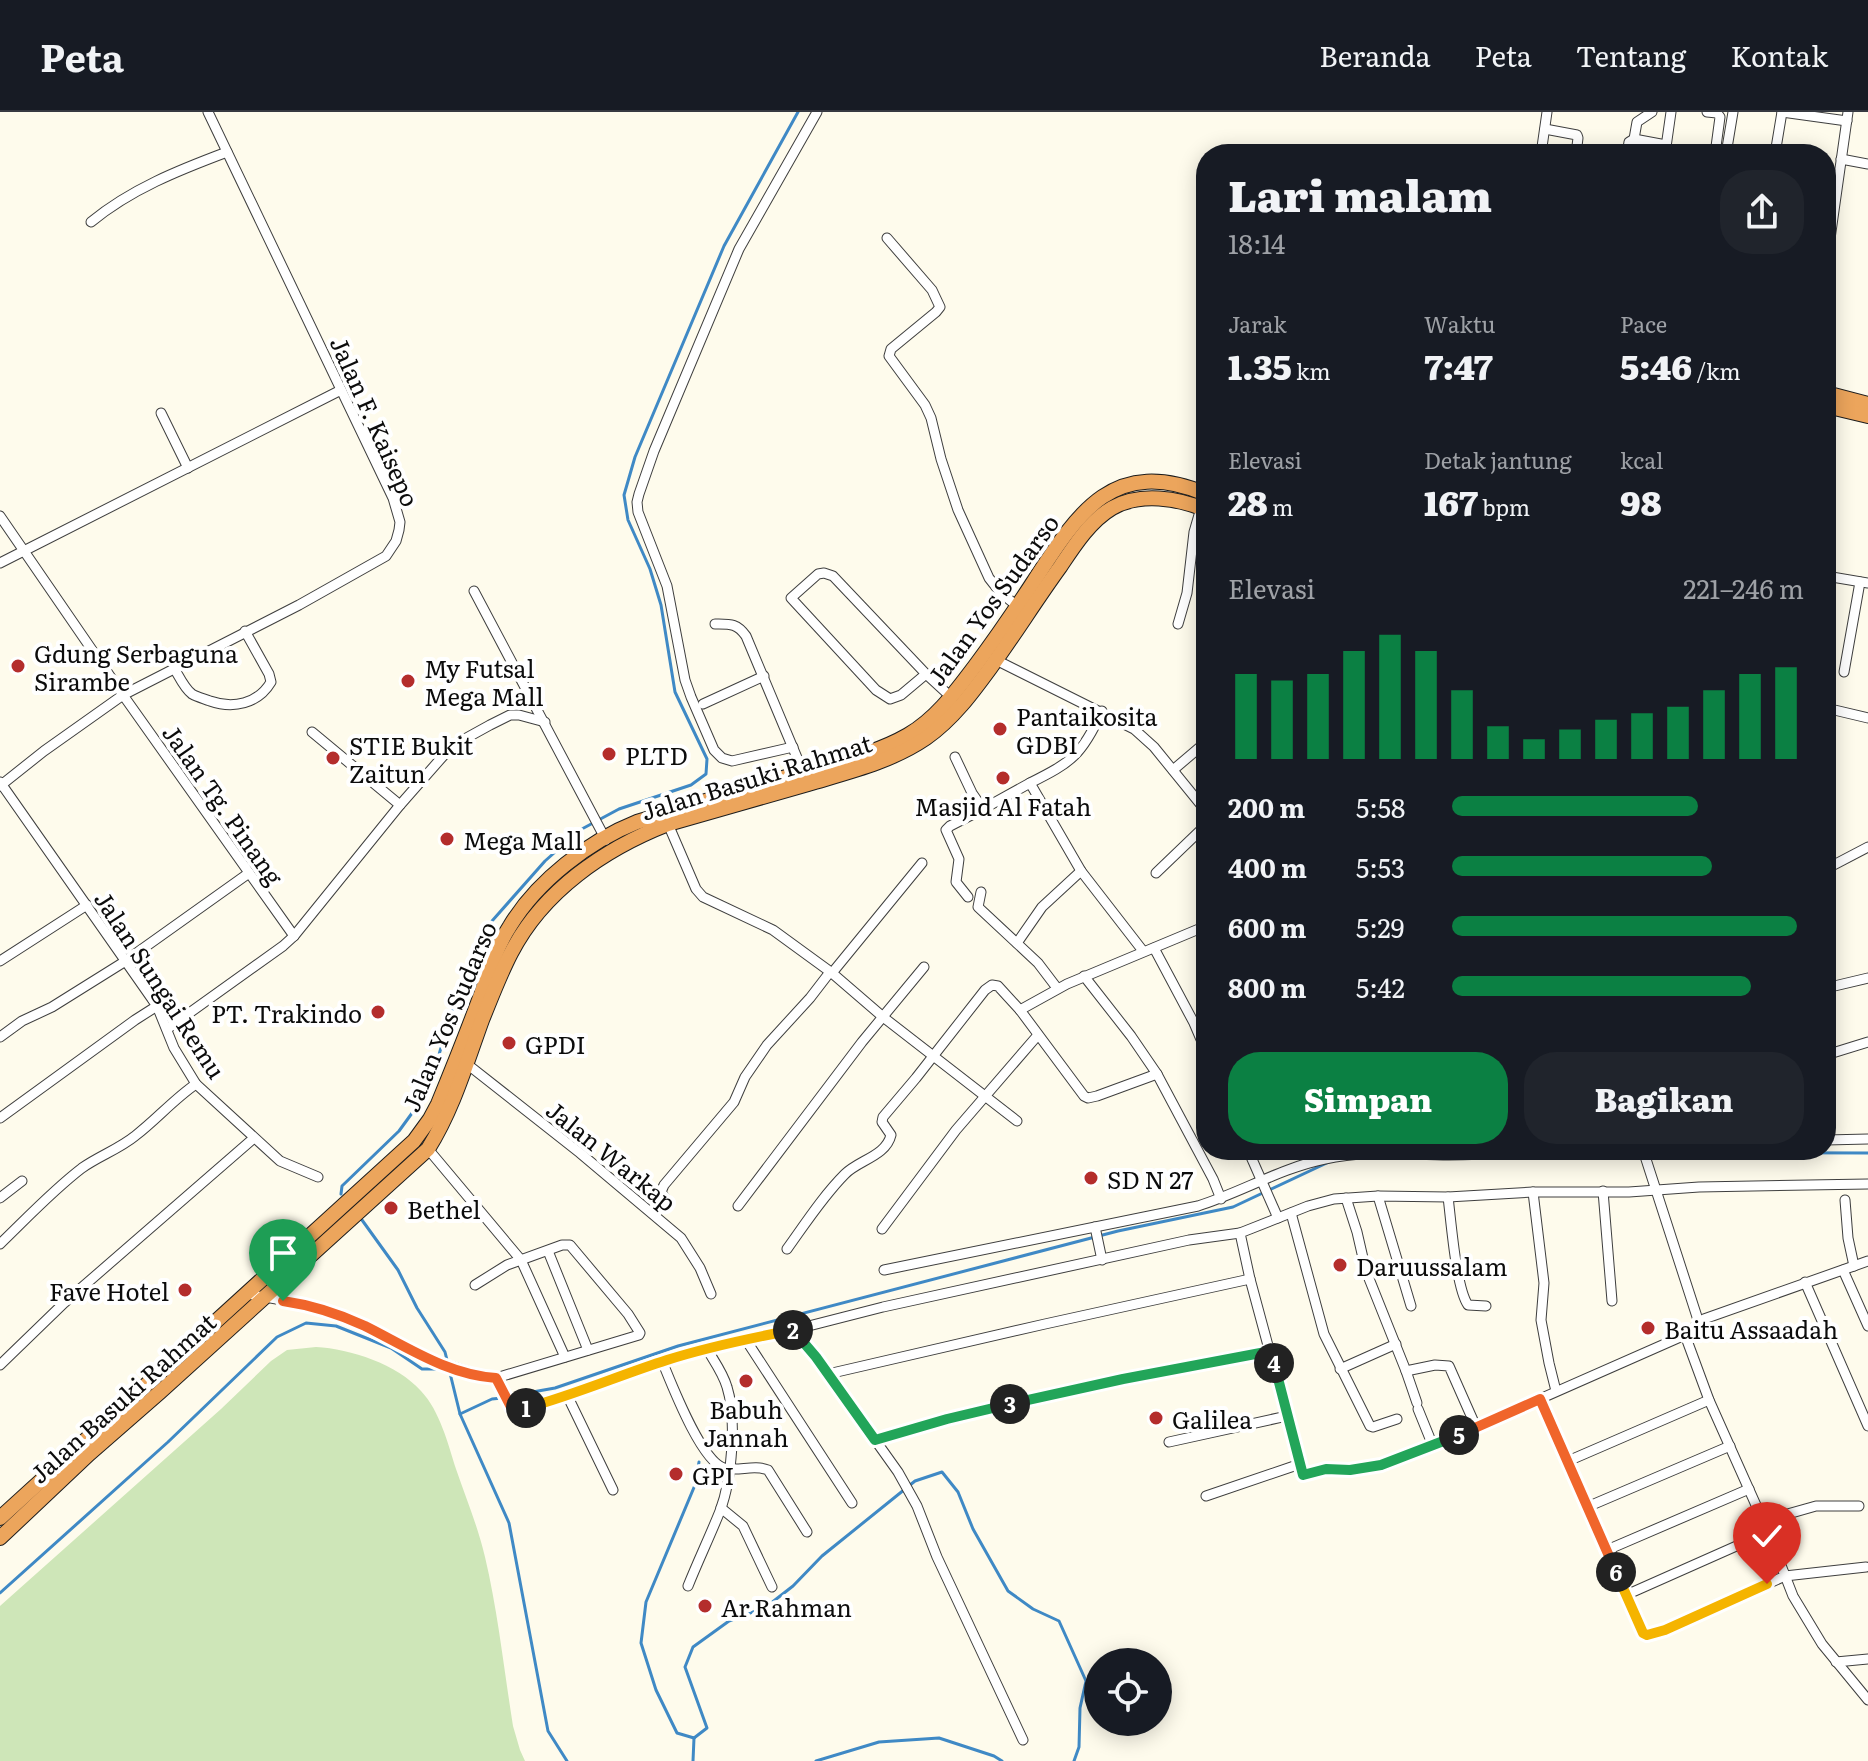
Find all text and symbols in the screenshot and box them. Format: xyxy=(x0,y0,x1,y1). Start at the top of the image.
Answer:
text: Peta xyxy=(40,27,124,84)
text: Beranda xyxy=(1319,34,1431,76)
text: Peta xyxy=(1475,34,1532,76)
text: Tentang xyxy=(1576,34,1686,76)
text: Kontak xyxy=(1730,34,1828,76)
text: Lari malam xyxy=(1228,160,1492,226)
button: share xyxy=(1720,170,1804,254)
text: 18:14 xyxy=(1228,223,1285,262)
text: Jarak xyxy=(1228,307,1287,340)
text: Waktu xyxy=(1424,307,1495,340)
text: Pace xyxy=(1620,307,1667,340)
street label: Jalan F. Kaisepo xyxy=(323,330,429,512)
text: 1.35 xyxy=(1228,340,1292,390)
text: 7:47 xyxy=(1424,340,1493,390)
text: 5:46 xyxy=(1620,340,1692,390)
text: km xyxy=(1292,354,1331,387)
text: /km xyxy=(1692,354,1741,387)
text: Elevasi xyxy=(1228,443,1302,476)
text: Detak jantung xyxy=(1424,443,1572,476)
text: kcal xyxy=(1620,443,1663,476)
text: 28 xyxy=(1228,476,1268,526)
text: 167 xyxy=(1424,476,1478,526)
text: 98 xyxy=(1620,476,1661,526)
text: m xyxy=(1268,490,1293,523)
text: bpm xyxy=(1478,490,1530,523)
street label: Jalan Yos Sudarso xyxy=(918,506,1066,692)
text: Elevasi xyxy=(1228,568,1315,607)
text: 221–246 m xyxy=(1683,568,1804,607)
place label: Gdung Serbaguna Sirambe xyxy=(34,635,238,698)
place label: My Futsal Mega Mall xyxy=(424,650,544,713)
marker: Gdung Serbaguna Sirambe xyxy=(9,657,27,675)
marker: My Futsal Mega Mall xyxy=(399,672,417,690)
place label: Pantaikosita GDBI xyxy=(1016,698,1157,761)
street label: Jalan Tg. Pinang xyxy=(155,716,293,892)
marker: Pantaikosita GDBI xyxy=(991,720,1009,738)
street label: Jalan Basuki Rahmat xyxy=(636,724,876,828)
place label: STIE Bukit Zaitun xyxy=(349,727,473,790)
place label: PLTD xyxy=(625,737,688,772)
marker: PLTD xyxy=(600,745,618,763)
marker: STIE Bukit Zaitun xyxy=(324,749,342,767)
marker: Masjid Al Fatah xyxy=(994,769,1012,787)
text: 200 m xyxy=(1228,787,1305,826)
text: 5:58 xyxy=(1356,787,1405,826)
place label: Masjid Al Fatah xyxy=(915,788,1092,823)
place label: Mega Mall xyxy=(463,822,583,857)
marker: Mega Mall xyxy=(438,830,456,848)
text: 400 m xyxy=(1228,847,1307,886)
text: 5:53 xyxy=(1356,847,1405,886)
street label: Jalan Sungai Remu xyxy=(87,883,235,1085)
text: 600 m xyxy=(1228,907,1306,946)
text: 5:29 xyxy=(1356,907,1404,946)
street label: Jalan Yos Sudarso xyxy=(392,915,504,1117)
text: 800 m xyxy=(1228,967,1306,1006)
text: 5:42 xyxy=(1356,967,1405,1006)
place label: PT. Trakindo xyxy=(211,995,362,1030)
marker: PT. Trakindo xyxy=(369,1003,387,1021)
place label: GPDI xyxy=(525,1026,586,1061)
marker: GPDI xyxy=(500,1034,518,1052)
button: Simpan xyxy=(1228,1052,1508,1144)
button: Bagikan xyxy=(1524,1052,1804,1144)
street label: Jalan Warkap xyxy=(539,1092,685,1218)
place label: SD N 27 xyxy=(1107,1161,1193,1196)
marker: SD N 27 xyxy=(1082,1169,1100,1187)
place label: Bethel xyxy=(407,1191,481,1226)
marker: Bethel xyxy=(382,1199,400,1217)
pin xyxy=(249,1219,317,1301)
icon: arrive xyxy=(261,1231,305,1275)
place label: Daruussalam xyxy=(1356,1248,1508,1283)
marker: Daruussalam xyxy=(1331,1256,1349,1274)
place label: Fave Hotel xyxy=(49,1273,169,1308)
marker: Fave Hotel xyxy=(176,1281,194,1299)
street label: Jalan Basuki Rahmat xyxy=(21,1304,223,1490)
pin: 2 xyxy=(773,1310,813,1350)
place label: Baitu Assaadah xyxy=(1664,1311,1838,1346)
text: 2 xyxy=(787,1313,799,1346)
marker: Baitu Assaadah xyxy=(1639,1319,1657,1337)
pin: 4 xyxy=(1254,1343,1294,1383)
text: 4 xyxy=(1267,1346,1281,1379)
marker: Babuh Jannah xyxy=(737,1372,755,1390)
pin: 3 xyxy=(990,1384,1030,1424)
text: 3 xyxy=(1004,1387,1016,1420)
pin: 1 xyxy=(506,1388,546,1428)
text: 1 xyxy=(521,1391,531,1424)
place label: Babuh Jannah xyxy=(703,1391,789,1454)
place label: Galilea xyxy=(1172,1401,1252,1436)
marker: Galilea xyxy=(1147,1409,1165,1427)
pin: 5 xyxy=(1439,1415,1479,1455)
text: 5 xyxy=(1453,1418,1465,1451)
place label: GPI xyxy=(692,1457,734,1492)
marker: GPI xyxy=(667,1465,685,1483)
pin xyxy=(1733,1502,1801,1584)
icon: check xyxy=(1745,1514,1789,1558)
pin: 6 xyxy=(1596,1552,1636,1592)
text: 6 xyxy=(1610,1555,1622,1588)
place label: Ar Rahman xyxy=(721,1589,852,1624)
marker: Ar Rahman xyxy=(696,1597,714,1615)
map controls xyxy=(1084,1648,1172,1736)
button: locate xyxy=(1084,1648,1172,1736)

